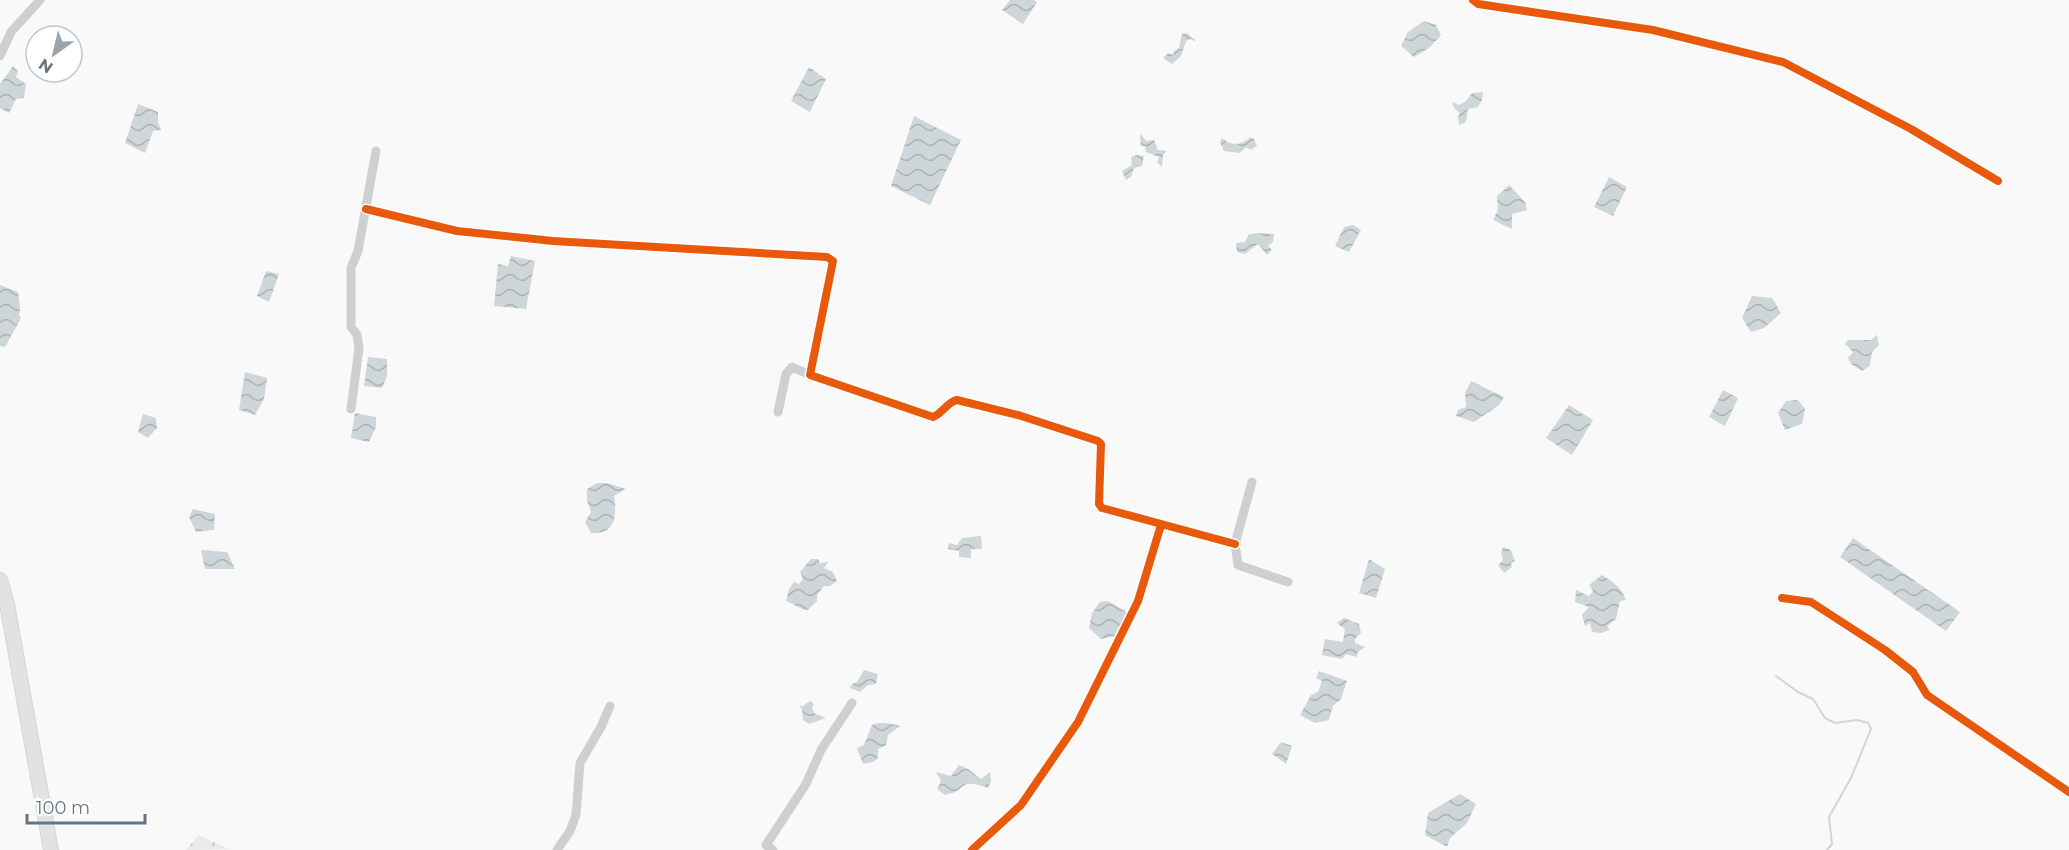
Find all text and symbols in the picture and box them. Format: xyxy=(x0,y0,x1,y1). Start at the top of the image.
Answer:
north arrow xyxy=(24,24,84,84)
text: N xyxy=(35,55,57,78)
scale bar xyxy=(27,787,146,825)
text: 100 m xyxy=(36,797,90,819)

